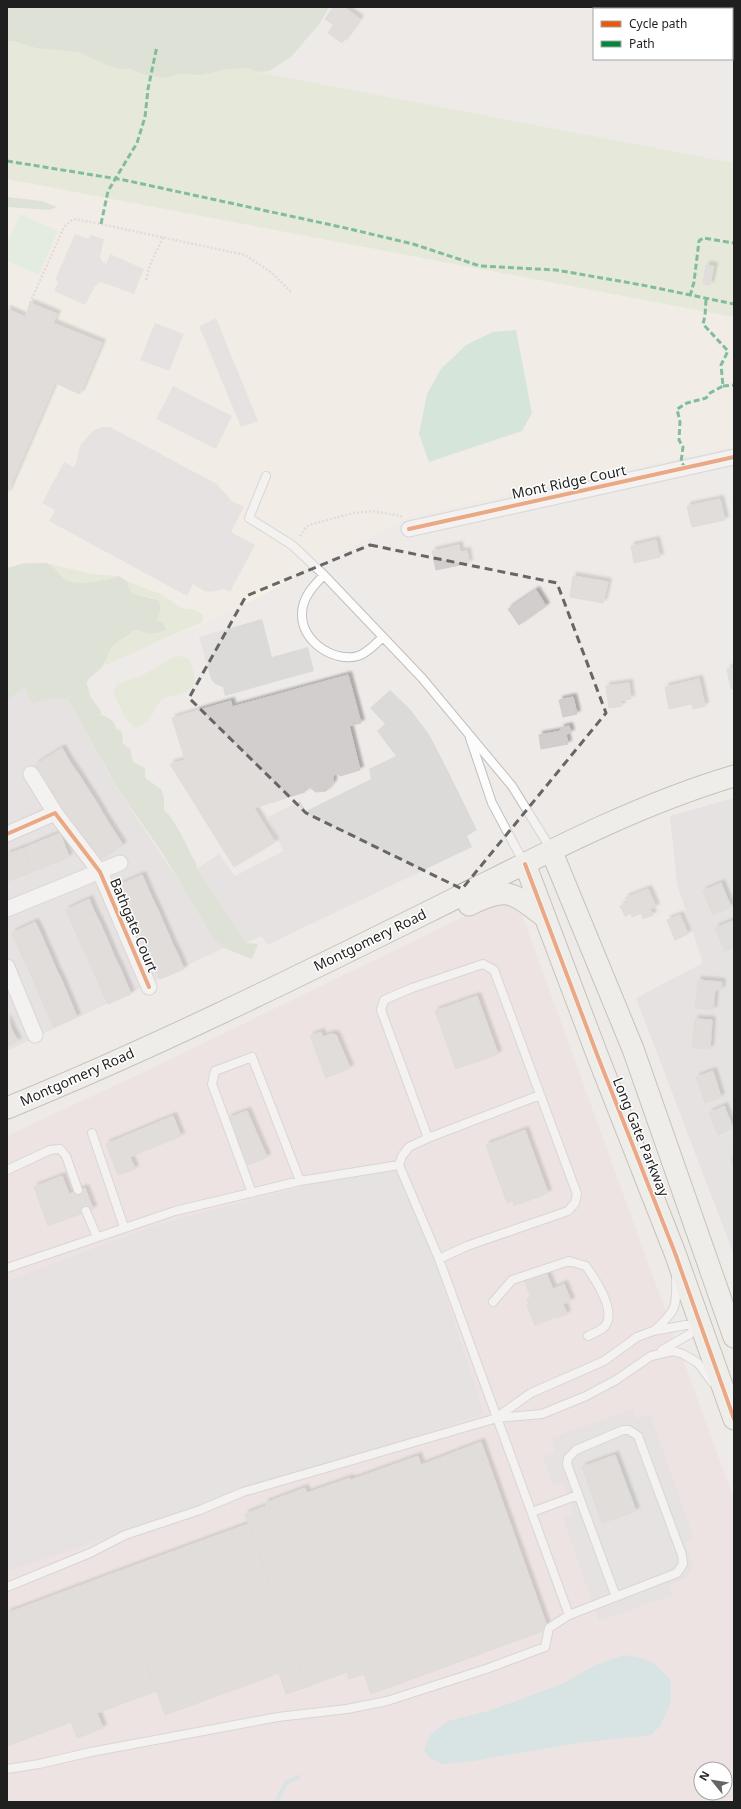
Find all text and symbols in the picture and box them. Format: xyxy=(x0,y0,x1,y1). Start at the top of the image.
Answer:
legend xyxy=(593,8,733,60)
text: Cycle path xyxy=(629,15,687,32)
text: Path xyxy=(629,35,655,52)
street label: Mont Ridge Court xyxy=(510,460,628,503)
street label: Bathgate Court xyxy=(106,875,163,975)
street label: Montgomery Road xyxy=(310,904,429,975)
street label: Montgomery Road xyxy=(17,1043,137,1110)
street label: Long Gate Parkway xyxy=(609,1074,674,1200)
north arrow xyxy=(693,1761,733,1801)
text: N xyxy=(695,1768,713,1783)

